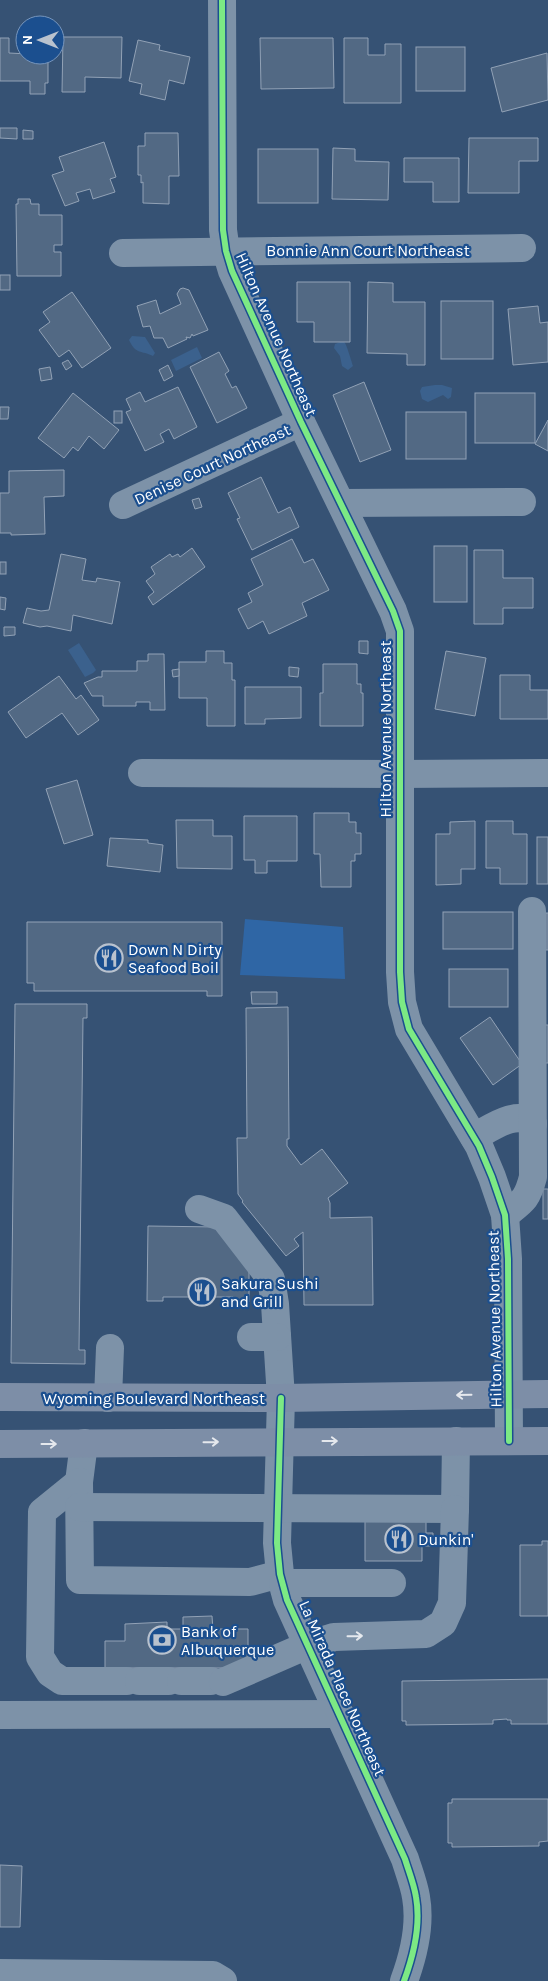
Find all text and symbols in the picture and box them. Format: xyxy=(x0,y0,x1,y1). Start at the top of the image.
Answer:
north arrow xyxy=(15,15,65,65)
text: N xyxy=(19,35,36,45)
street label: Bonnie Ann Court Northeast xyxy=(266,241,470,260)
street label: Hilton Avenue Northeast xyxy=(232,249,321,419)
street label: Denise Court Northeast xyxy=(131,420,293,509)
street label: Hilton Avenue Northeast xyxy=(376,640,395,818)
place label: Down N Dirty Seafood Boil xyxy=(128,940,222,977)
restaurant icon: Down N Dirty Seafood Boil xyxy=(94,943,124,973)
street label: Hilton Avenue Northeast xyxy=(483,1230,506,1408)
place label: Sakura Sushi and Grill xyxy=(221,1274,319,1311)
restaurant icon: Sakura Sushi and Grill xyxy=(187,1277,217,1307)
street label: Wyoming Boulevard Northeast xyxy=(43,1389,265,1408)
one-way arrow xyxy=(457,1390,473,1400)
one-way arrow xyxy=(321,1436,337,1446)
one-way arrow xyxy=(202,1437,219,1447)
one-way arrow xyxy=(40,1439,56,1449)
restaurant icon: Dunkin' xyxy=(384,1524,414,1554)
place label: Dunkin' xyxy=(418,1530,474,1549)
street label: La Mirada Place Northeast xyxy=(295,1598,390,1779)
place label: Bank of Albuquerque xyxy=(181,1622,274,1659)
bank icon: Bank of Albuquerque xyxy=(147,1625,177,1655)
one-way arrow xyxy=(347,1631,363,1641)

